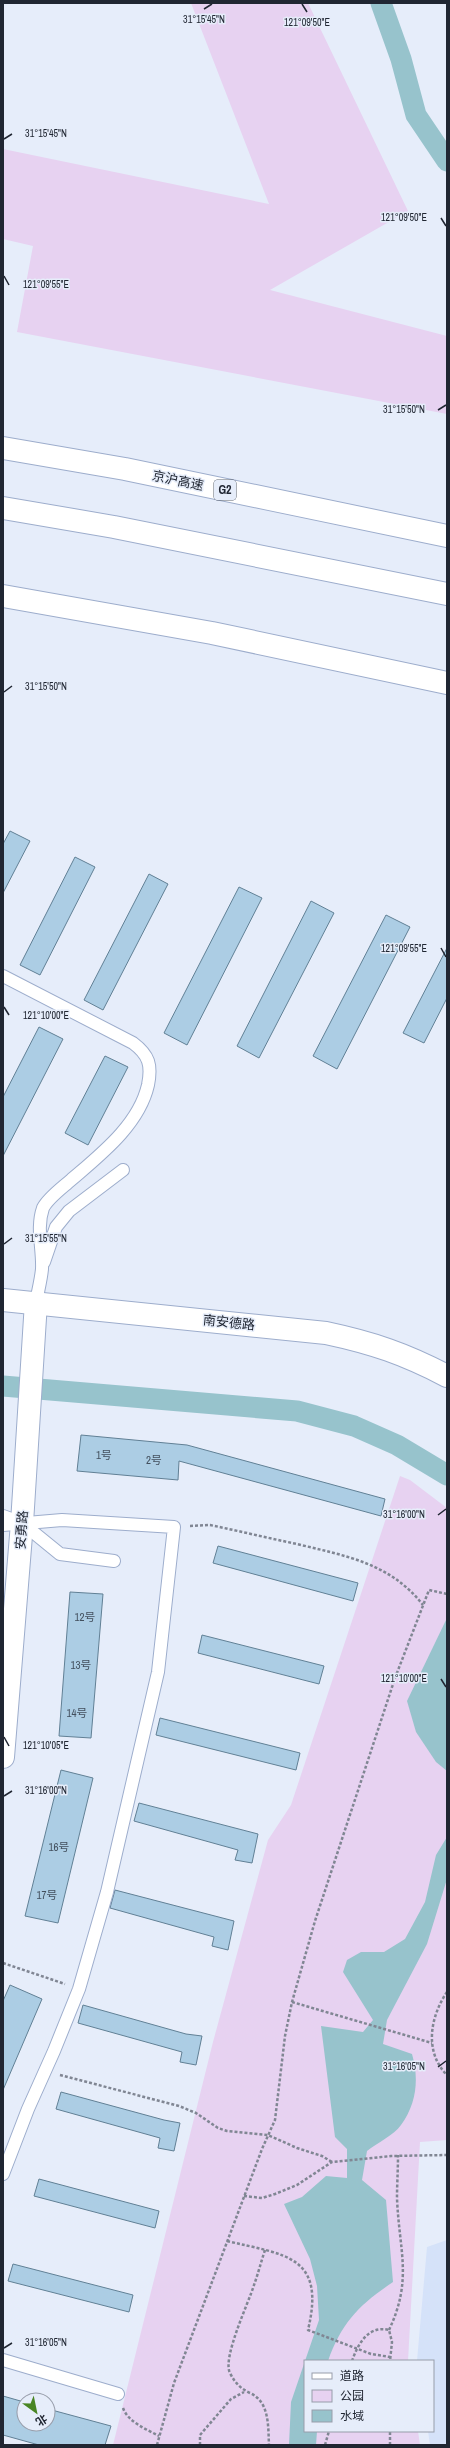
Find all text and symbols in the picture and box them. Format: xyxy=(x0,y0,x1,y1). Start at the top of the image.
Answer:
text: 31°15'45"N xyxy=(183,13,225,26)
text: 121°09'50"E xyxy=(284,16,330,29)
text: 31°15'45"N xyxy=(25,127,67,140)
text: 121°09'50"E xyxy=(381,211,427,224)
text: 121°09'55"E xyxy=(23,278,69,291)
text: 31°15'50"N xyxy=(383,403,425,416)
street label: 京沪高速 xyxy=(151,467,205,494)
road number: G2 xyxy=(214,480,236,500)
text: 31°15'50"N xyxy=(25,680,67,693)
text: 121°09'55"E xyxy=(381,942,427,955)
text: 121°10'00"E xyxy=(23,1009,69,1022)
text: 31°15'55"N xyxy=(25,1232,67,1245)
street label: 南安德路 xyxy=(202,1311,256,1334)
house number: 1号 xyxy=(96,1448,112,1462)
house number: 2号 xyxy=(146,1453,162,1467)
text: 31°16'00"N xyxy=(383,1508,425,1521)
street label: 安勇路 xyxy=(12,1510,31,1550)
house number: 12号 xyxy=(74,1610,96,1624)
house number: 13号 xyxy=(70,1658,92,1672)
text: 121°10'00"E xyxy=(381,1672,427,1685)
house number: 14号 xyxy=(66,1706,88,1720)
text: 121°10'05"E xyxy=(23,1739,69,1752)
text: 31°16'00"N xyxy=(25,1784,67,1797)
house number: 16号 xyxy=(48,1840,70,1854)
house number: 17号 xyxy=(36,1888,58,1902)
text: 31°16'05"N xyxy=(383,2060,425,2073)
text: 31°16'05"N xyxy=(25,2336,67,2349)
legend xyxy=(304,2360,434,2432)
text: 道路 xyxy=(340,2368,364,2384)
text: 公园 xyxy=(340,2388,364,2404)
north arrow xyxy=(16,2392,56,2432)
text: 水域 xyxy=(340,2408,364,2424)
text: 北 xyxy=(33,2412,50,2429)

